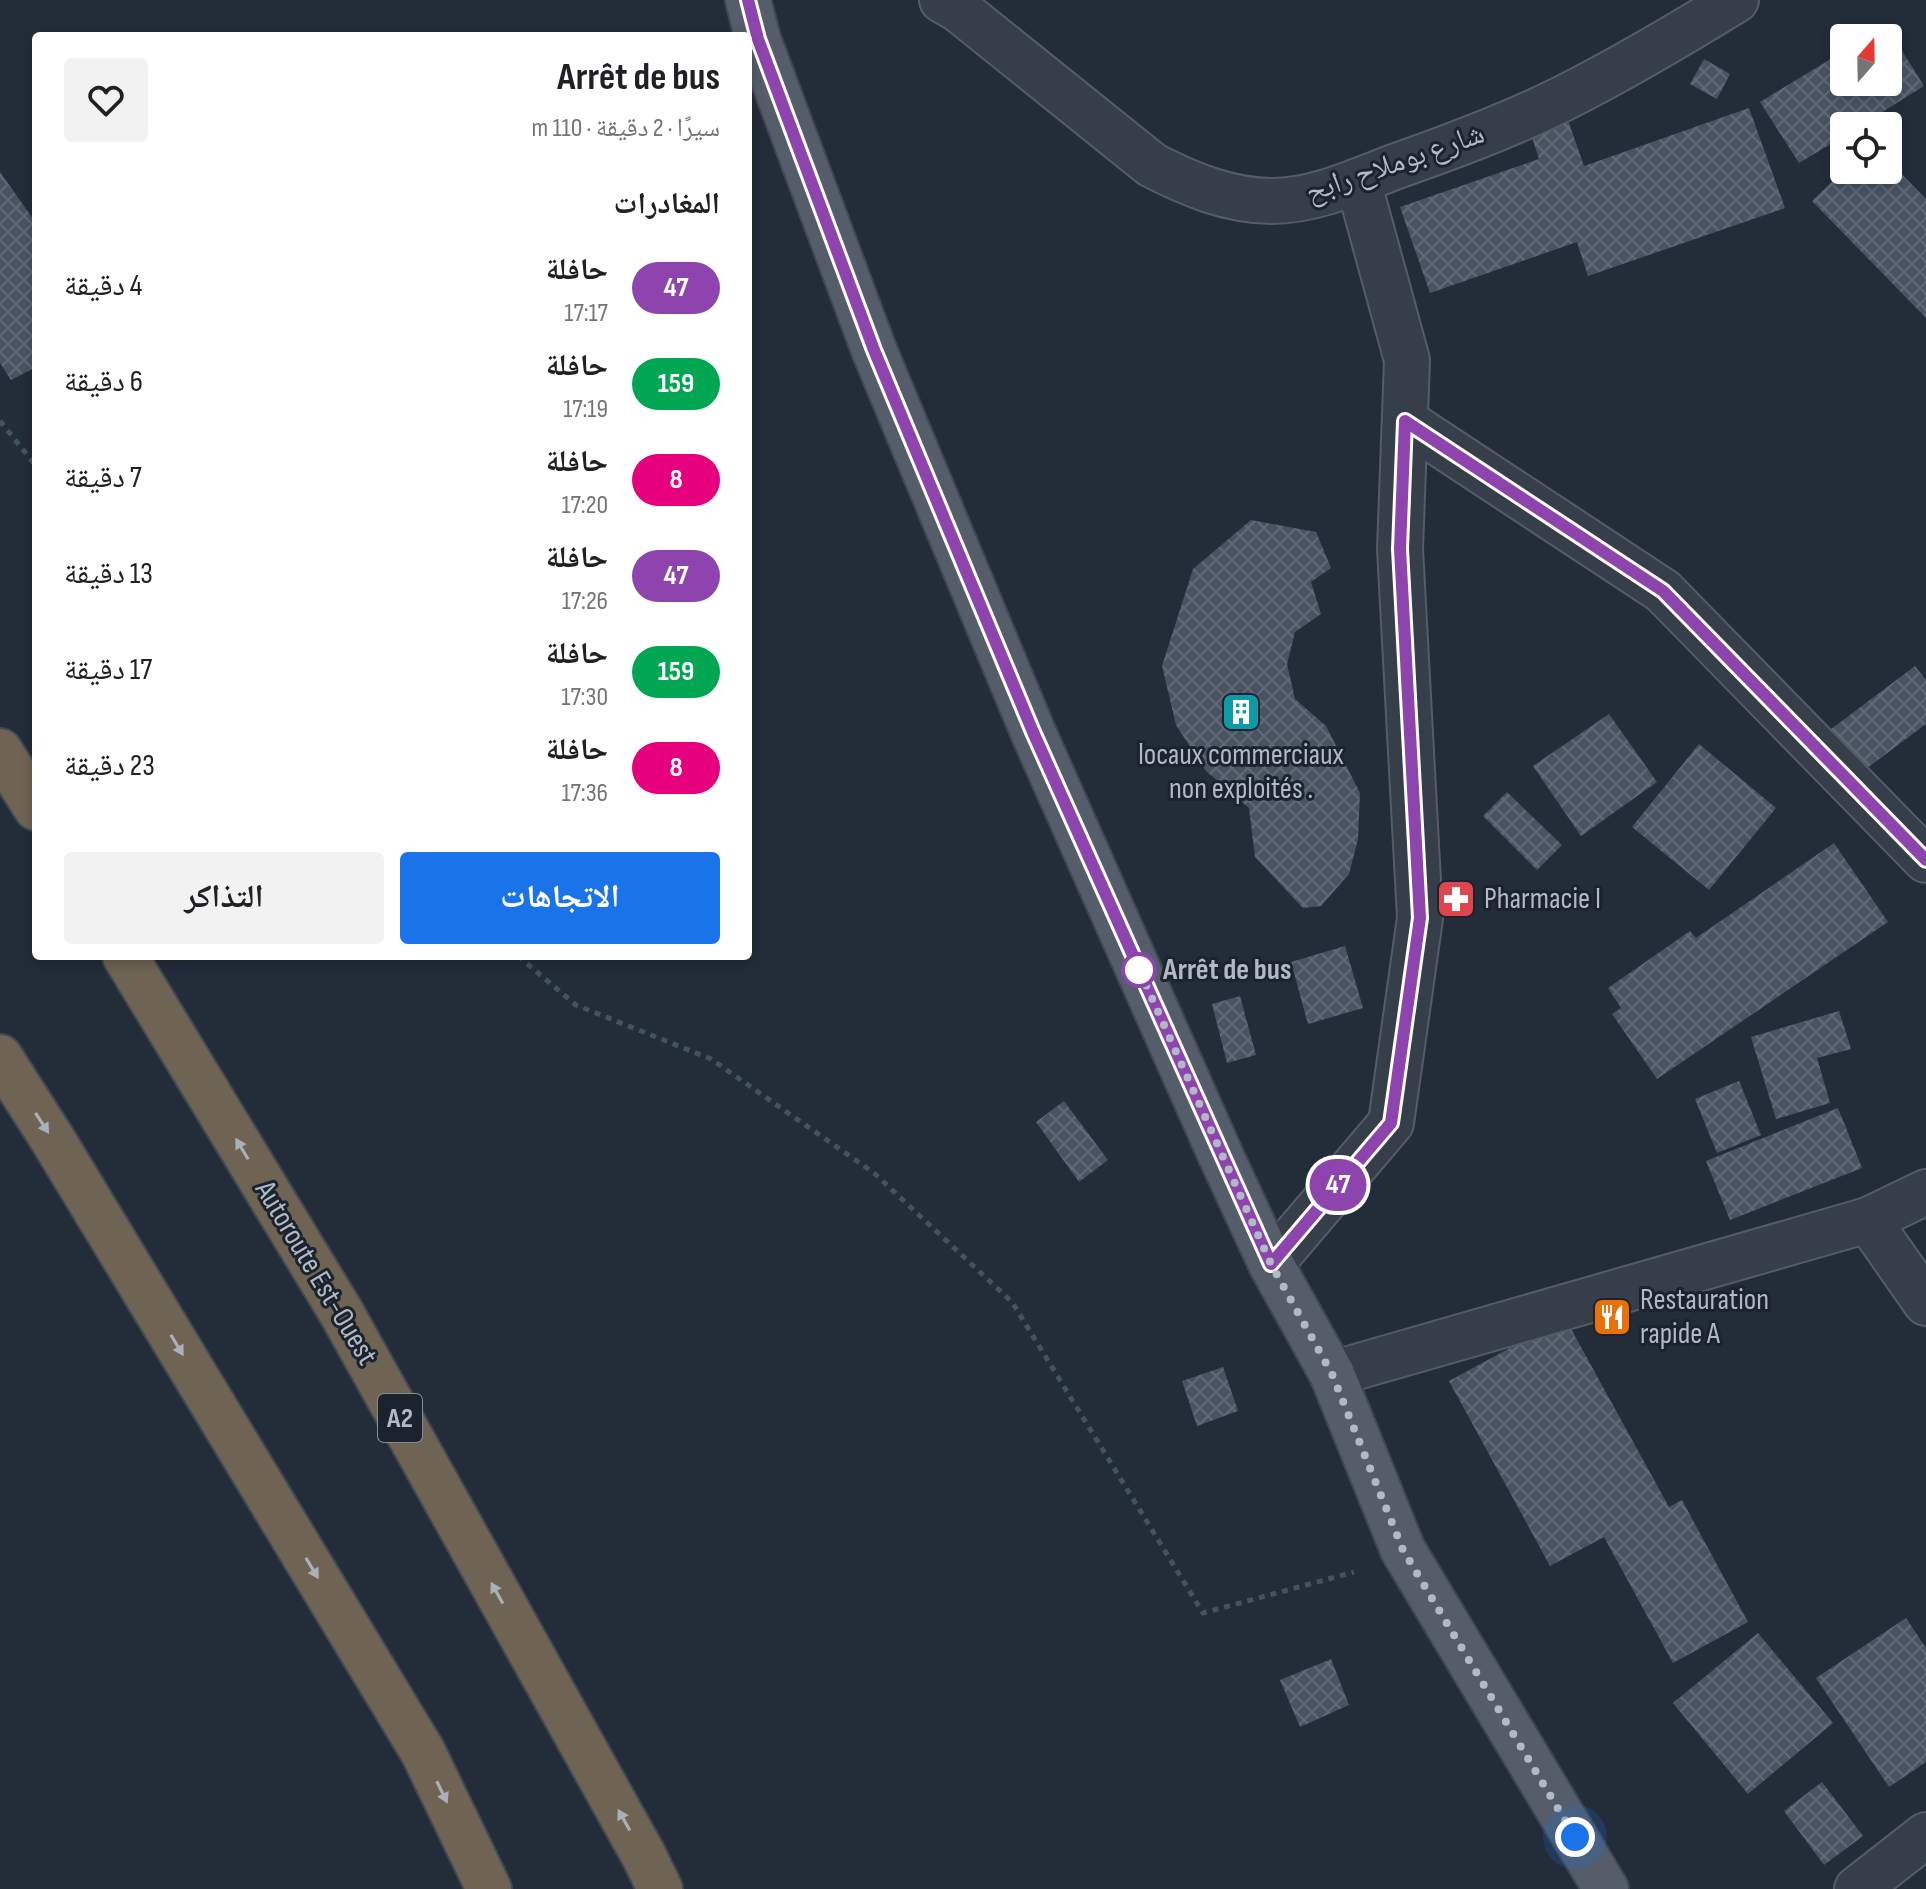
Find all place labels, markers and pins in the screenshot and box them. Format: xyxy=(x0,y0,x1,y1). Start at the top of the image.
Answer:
building icon: locaux commerciaux non exploités . xyxy=(1220,691,1262,733)
place label: locaux commerciaux non exploités . xyxy=(1138,737,1344,807)
pharmacy icon: Pharmacie I xyxy=(1435,878,1477,920)
place label: Pharmacie I xyxy=(1484,881,1601,917)
place label: Arrêt de bus xyxy=(1162,952,1291,988)
marker: Arrêt de bus xyxy=(1122,953,1156,987)
place label: Restauration rapide A xyxy=(1640,1282,1769,1352)
restaurant icon: Restauration rapide A xyxy=(1591,1296,1633,1338)

